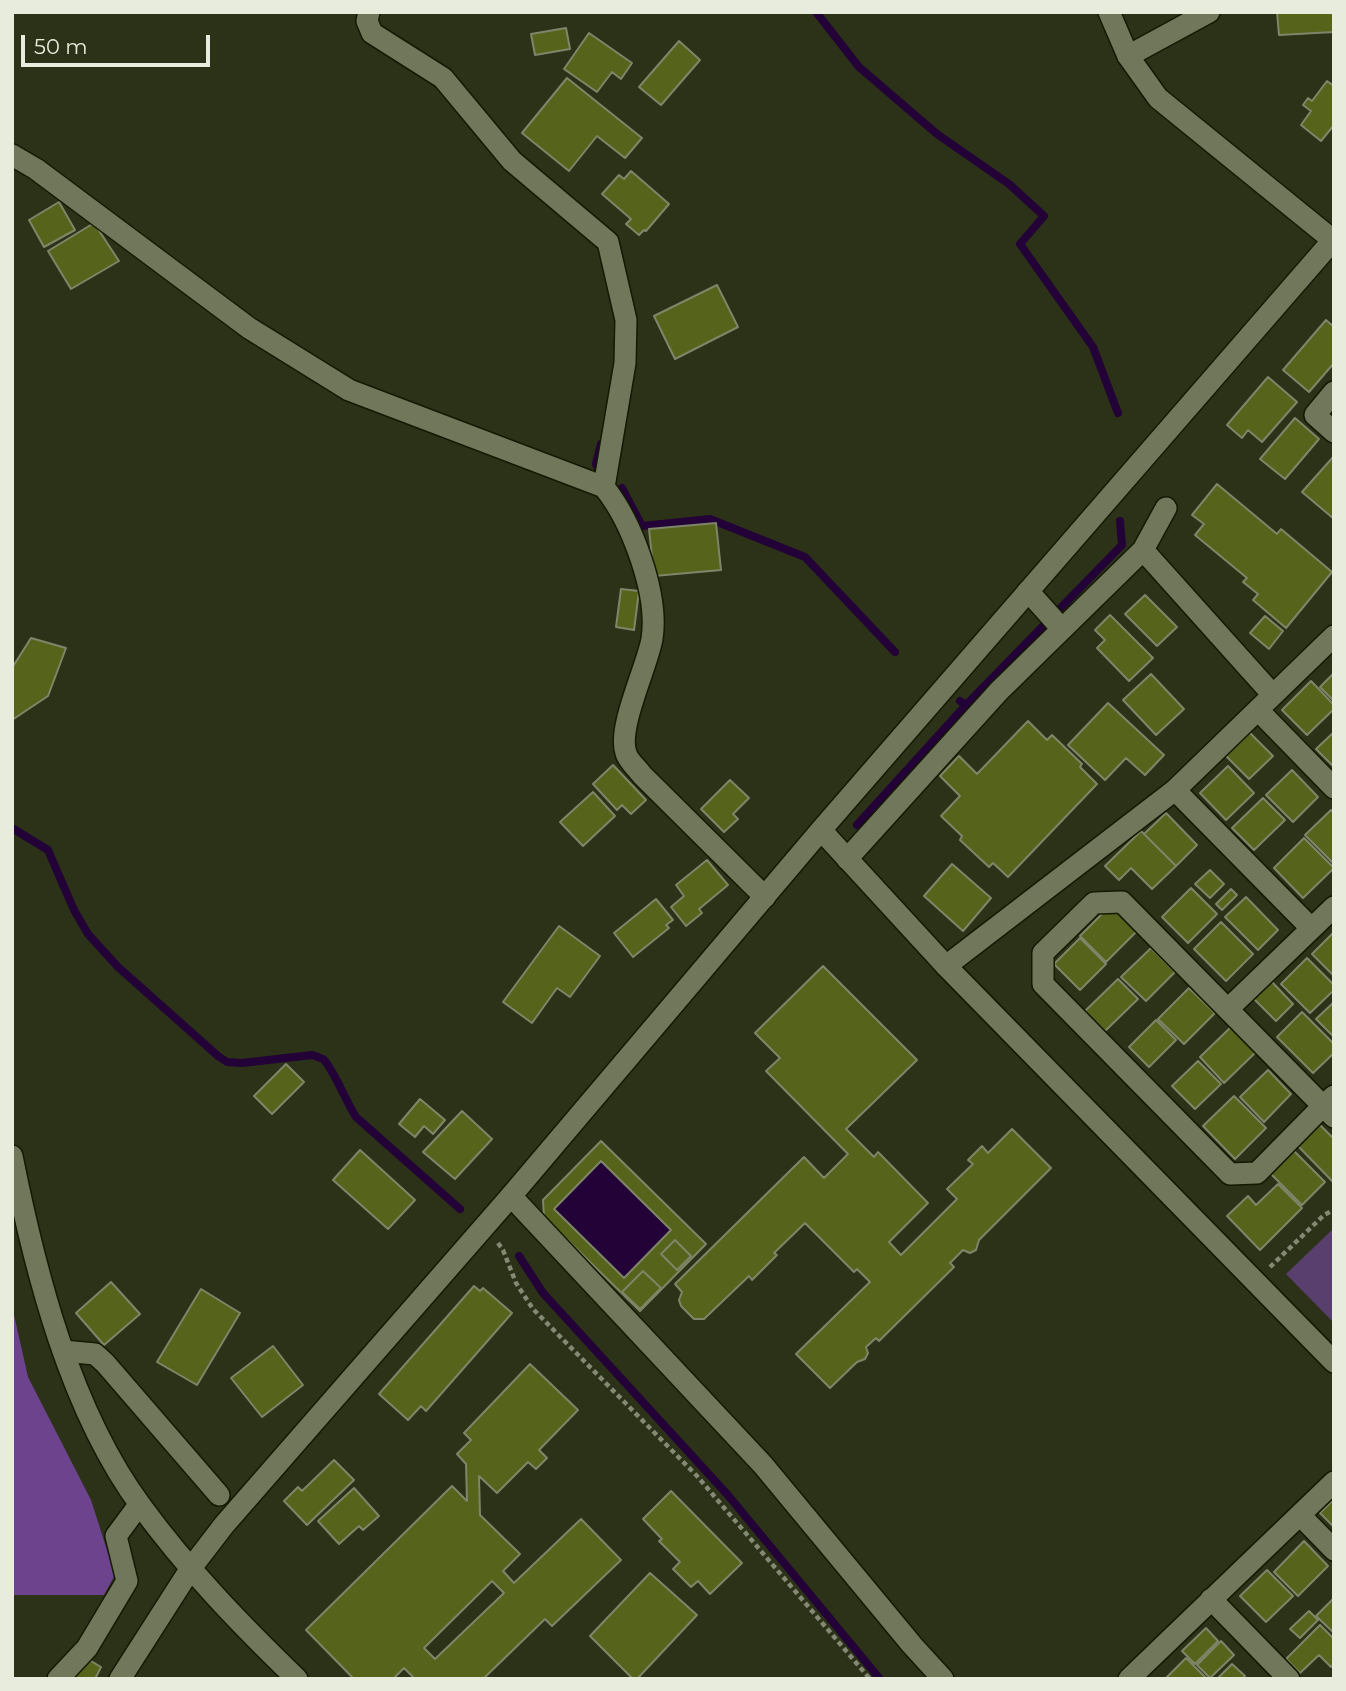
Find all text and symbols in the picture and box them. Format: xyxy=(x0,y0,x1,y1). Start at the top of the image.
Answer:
scale bar xyxy=(24,21,214,65)
text: 50 m xyxy=(34,34,88,59)

